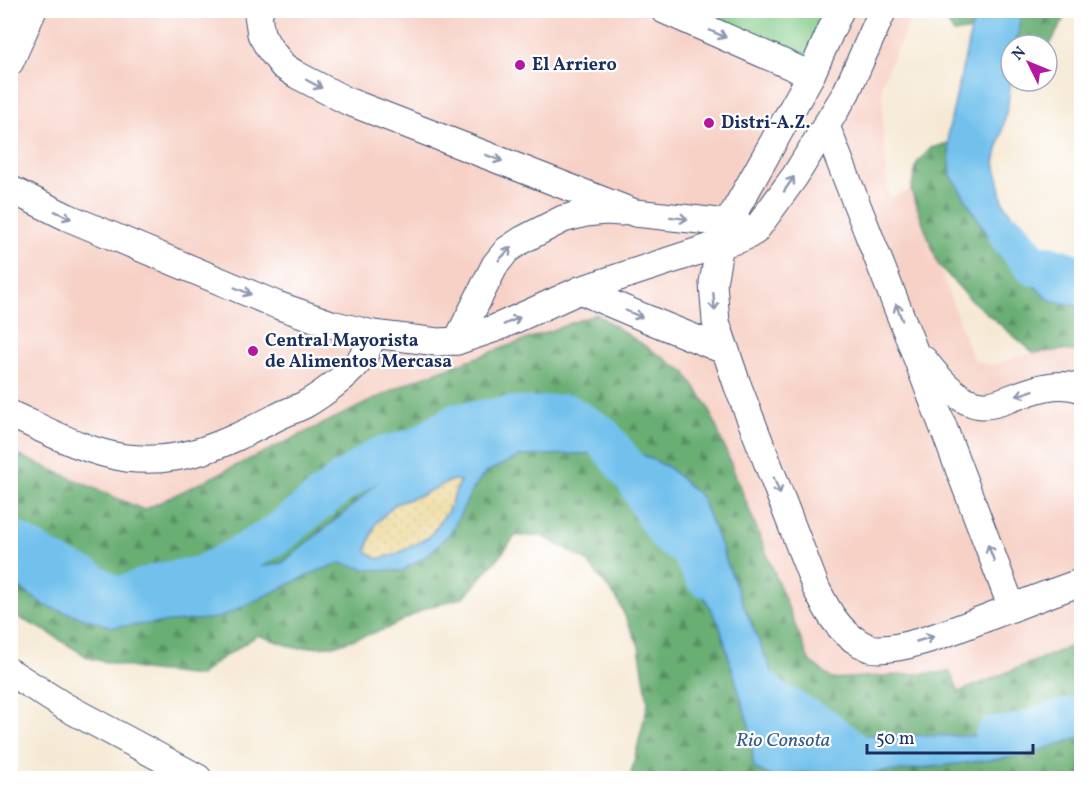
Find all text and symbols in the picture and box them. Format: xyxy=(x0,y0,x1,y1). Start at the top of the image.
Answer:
one-way arrow xyxy=(708,29,726,40)
north arrow xyxy=(999,33,1059,93)
text: N xyxy=(1007,42,1032,66)
place label: El Arriero xyxy=(532,53,617,78)
marker: El Arriero xyxy=(513,58,527,72)
one-way arrow xyxy=(304,79,322,90)
place label: Distri-A.Z. xyxy=(721,111,811,136)
marker: Distri-A.Z. xyxy=(702,116,716,130)
one-way arrow xyxy=(484,153,503,164)
one-way arrow xyxy=(783,176,795,193)
one-way arrow xyxy=(54,209,72,221)
one-way arrow xyxy=(668,212,688,223)
one-way arrow xyxy=(498,246,513,261)
one-way arrow xyxy=(233,286,251,297)
one-way arrow xyxy=(709,291,720,311)
one-way arrow xyxy=(893,303,904,322)
one-way arrow xyxy=(624,309,643,320)
one-way arrow xyxy=(502,315,520,326)
place label: Central Mayorista de Alimentos Mercasa xyxy=(265,329,452,375)
marker: Central Mayorista de Alimentos Mercasa xyxy=(246,344,260,358)
one-way arrow xyxy=(1016,388,1035,399)
one-way arrow xyxy=(772,476,783,494)
one-way arrow xyxy=(985,544,996,563)
one-way arrow xyxy=(915,633,934,644)
scale bar xyxy=(867,717,1034,755)
water label: Rio Consota xyxy=(736,727,830,755)
text: 50 m xyxy=(876,727,915,752)

